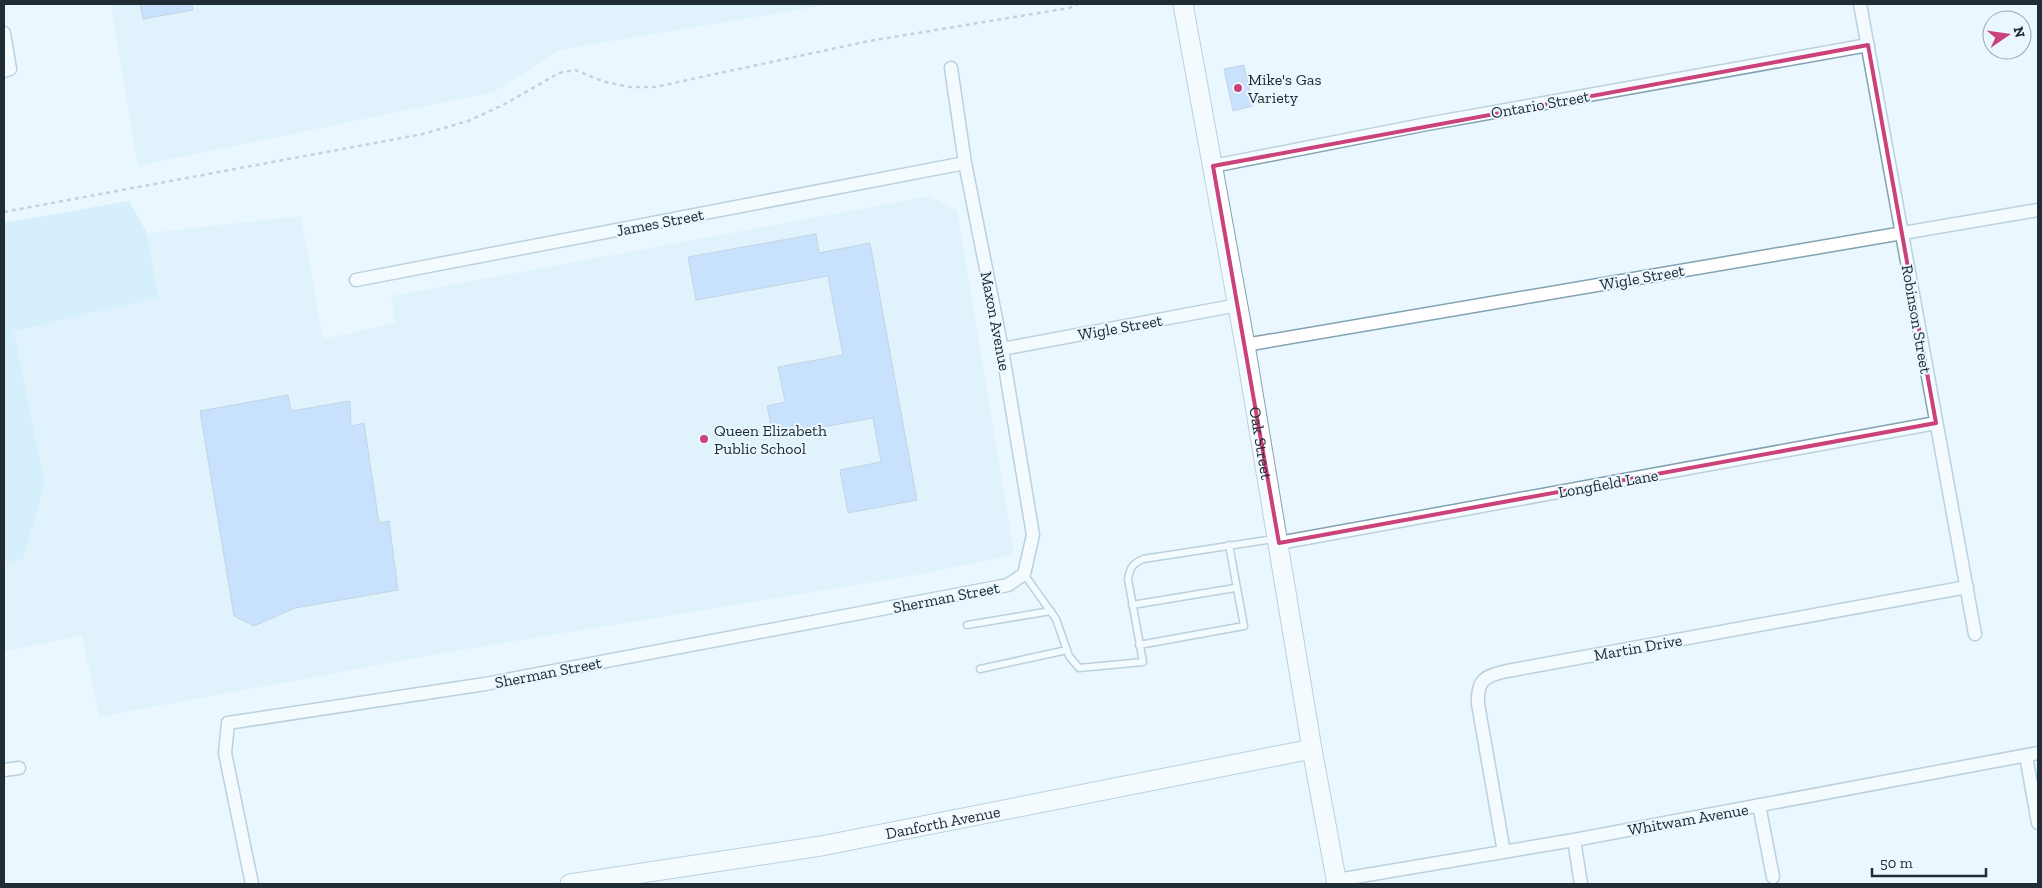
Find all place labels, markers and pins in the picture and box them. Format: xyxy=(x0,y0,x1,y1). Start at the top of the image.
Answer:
place label: Mike's Gas Variety xyxy=(1247,70,1322,107)
marker: Mike's Gas Variety xyxy=(1232,82,1244,94)
place label: Queen Elizabeth Public School xyxy=(714,421,827,458)
marker: Queen Elizabeth Public School xyxy=(698,433,710,445)

